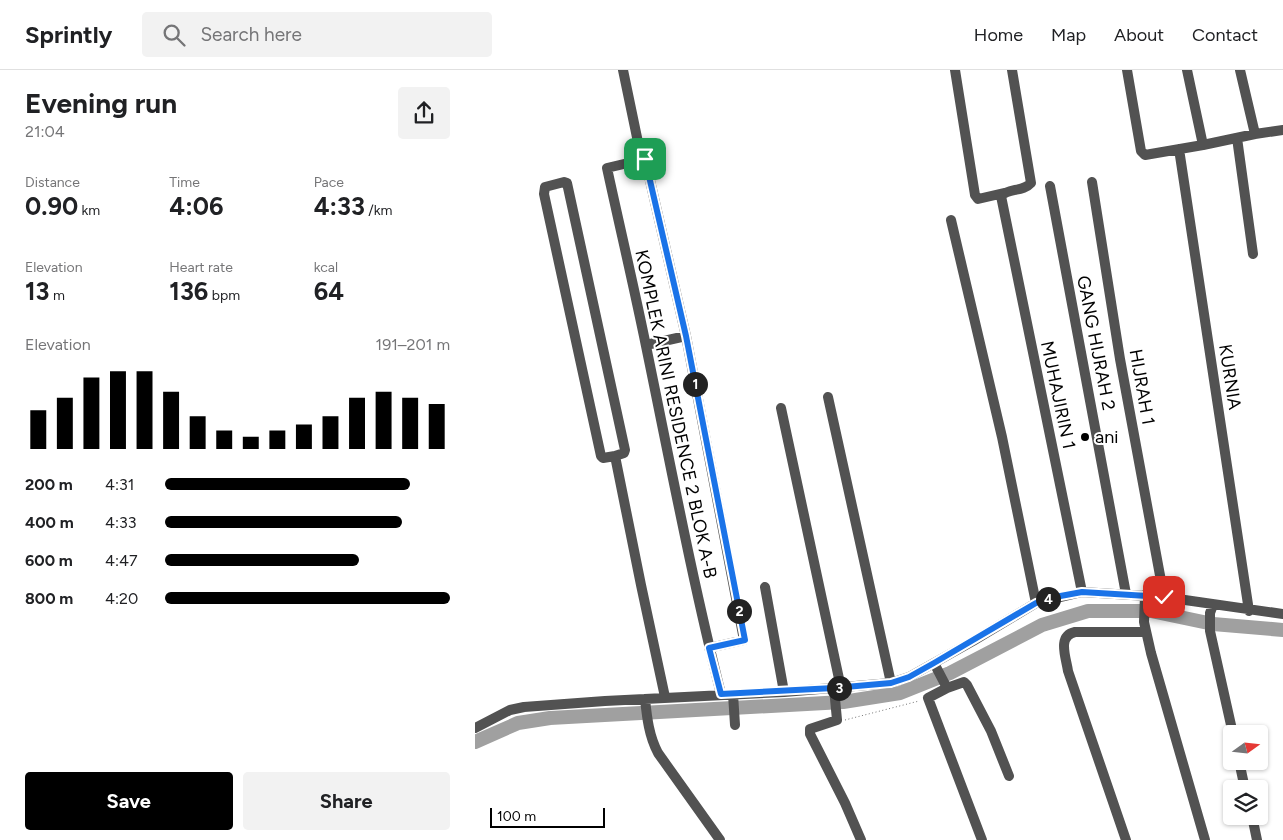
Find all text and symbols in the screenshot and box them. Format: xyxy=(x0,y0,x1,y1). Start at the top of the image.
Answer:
search box xyxy=(142,12,492,57)
text: Sprintly xyxy=(25,20,112,49)
icon: search xyxy=(160,21,188,49)
text: Search here xyxy=(200,23,302,46)
text: Home xyxy=(974,24,1023,46)
text: Map xyxy=(1051,24,1086,46)
text: About xyxy=(1114,24,1164,46)
text: Contact xyxy=(1192,24,1258,46)
text: Evening run xyxy=(25,86,177,120)
button: share xyxy=(398,87,450,139)
text: 21:04 xyxy=(25,122,65,141)
pin xyxy=(624,138,666,180)
icon: arrive xyxy=(631,145,659,173)
text: Distance xyxy=(25,174,80,191)
text: Time xyxy=(169,174,200,191)
text: Pace xyxy=(314,174,344,191)
text: 0.90 xyxy=(25,191,78,221)
text: 4:06 xyxy=(169,191,223,221)
text: 4:33 xyxy=(314,191,365,221)
text: km xyxy=(78,202,100,219)
text: /km xyxy=(365,202,392,219)
street label: KOMPLEK ARINI RESIDENCE 2 BLOK A-B xyxy=(630,248,722,580)
text: Elevation xyxy=(25,259,83,276)
text: Heart rate xyxy=(169,259,233,276)
text: kcal xyxy=(314,259,338,276)
street label: GANG HIJRAH 2 xyxy=(1072,274,1120,412)
text: 13 xyxy=(25,276,49,306)
text: 136 xyxy=(169,276,208,306)
text: 64 xyxy=(314,276,344,306)
text: m xyxy=(49,287,65,304)
text: bpm xyxy=(208,287,240,304)
text: Elevation xyxy=(25,335,91,354)
text: 191–201 m xyxy=(376,335,450,354)
street label: MUHAJIRIN 1 xyxy=(1036,339,1080,451)
street label: KURNIA xyxy=(1214,343,1246,411)
street label: HIJRAH 1 xyxy=(1125,347,1159,427)
pin: 1 xyxy=(683,372,707,396)
text: 1 xyxy=(693,376,698,393)
place label: ani xyxy=(1095,426,1118,448)
marker: ani xyxy=(1079,431,1091,443)
text: 200 m xyxy=(25,475,73,494)
text: 4:31 xyxy=(105,475,134,494)
text: 400 m xyxy=(25,513,74,532)
text: 4:33 xyxy=(105,513,136,532)
text: 600 m xyxy=(25,551,73,570)
text: 4:47 xyxy=(105,551,138,570)
pin xyxy=(1143,576,1185,618)
icon: check xyxy=(1150,583,1178,611)
pin: 4 xyxy=(1035,586,1061,612)
text: 800 m xyxy=(25,589,73,608)
text: 4:20 xyxy=(105,589,138,608)
text: 4 xyxy=(1044,591,1053,608)
pin: 2 xyxy=(727,598,751,624)
text: 2 xyxy=(735,603,744,620)
pin: 3 xyxy=(827,676,851,700)
text: 3 xyxy=(836,680,843,697)
north arrow xyxy=(1223,725,1267,770)
map controls xyxy=(1223,725,1268,825)
button: Save xyxy=(25,772,233,830)
button: Share xyxy=(243,772,450,830)
button: layers xyxy=(1223,780,1268,825)
scale bar xyxy=(490,805,605,828)
text: 100 m xyxy=(497,808,536,825)

